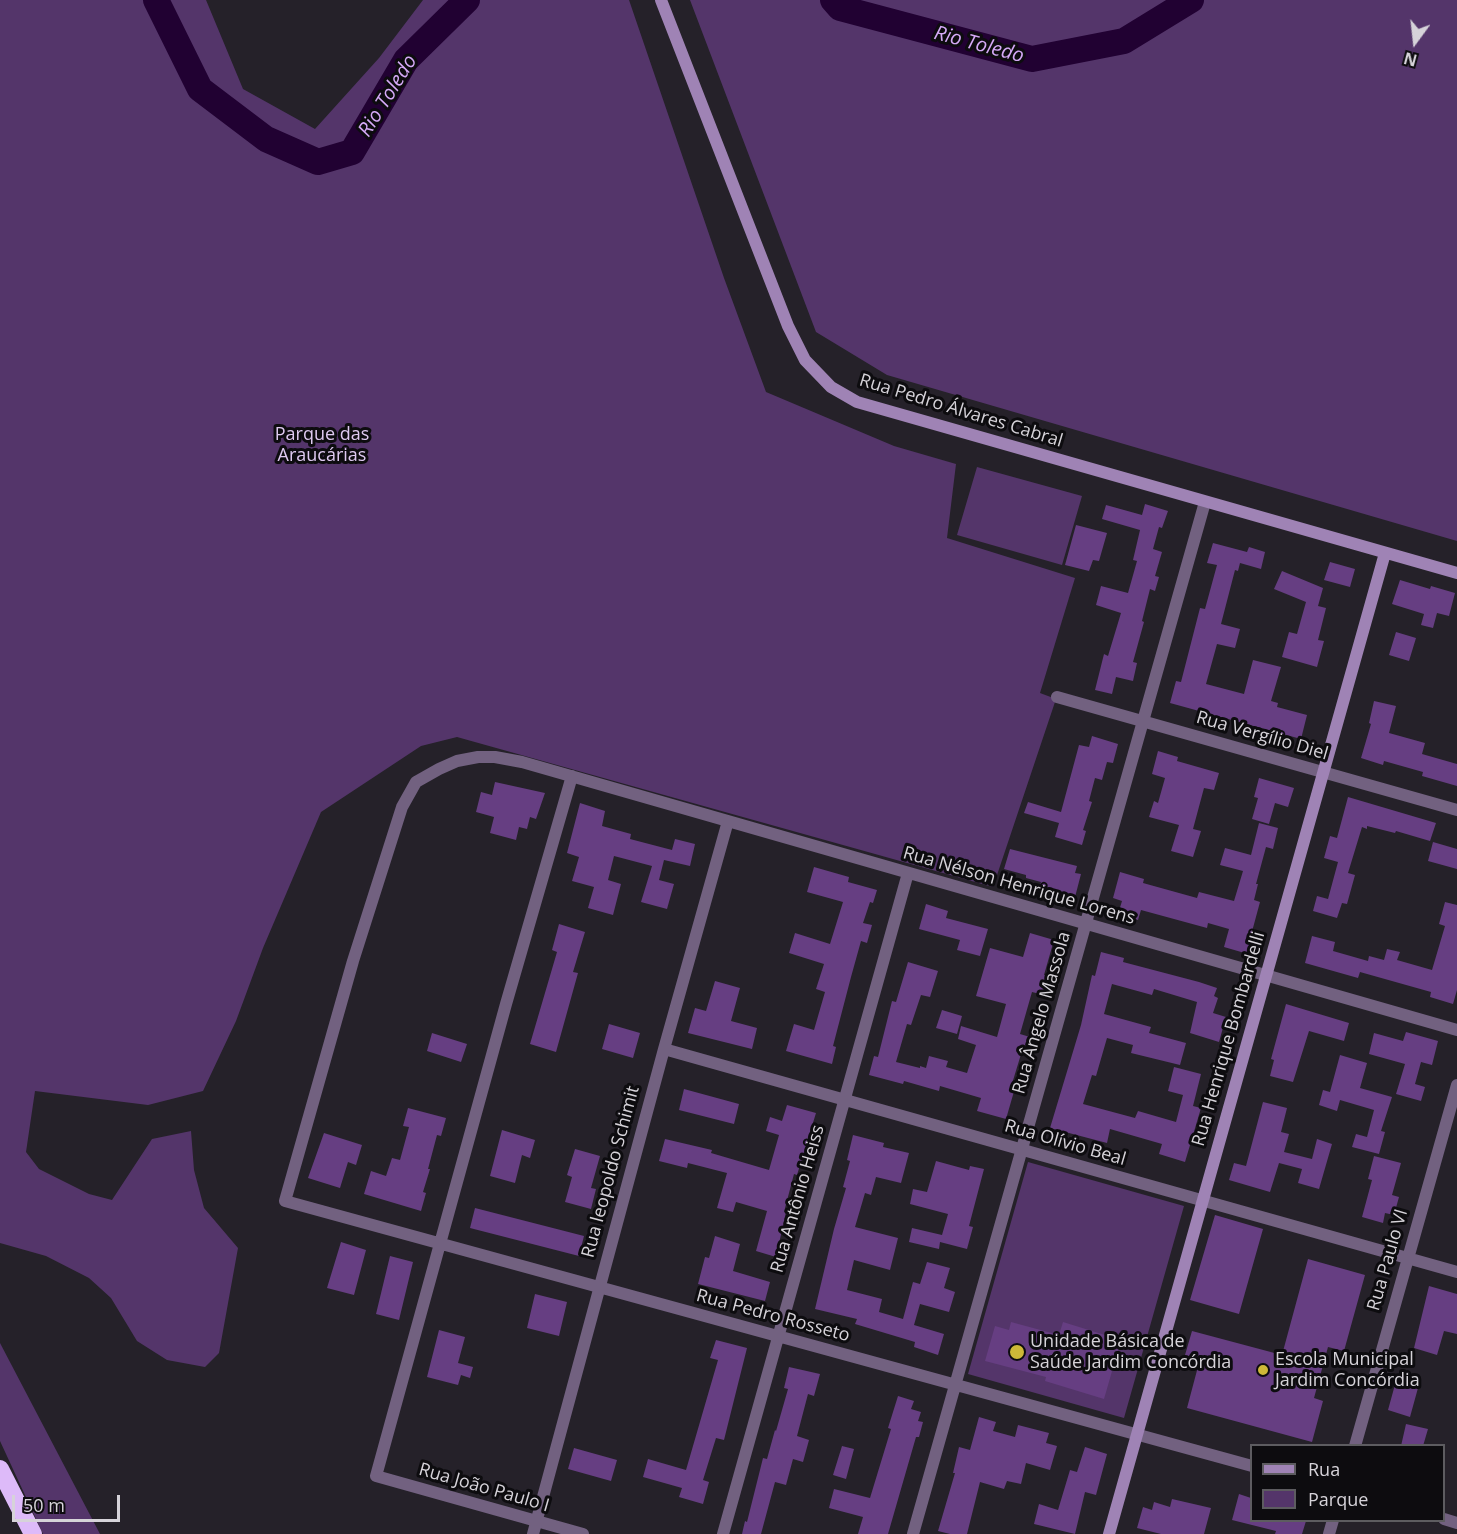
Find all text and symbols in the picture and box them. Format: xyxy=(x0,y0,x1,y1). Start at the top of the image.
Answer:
north arrow xyxy=(1385,12,1445,72)
water label: Rio Toledo xyxy=(931,22,1027,68)
text: N xyxy=(1401,47,1419,72)
water label: Rio Toledo xyxy=(353,51,423,141)
street label: Rua Pedro Álvares Cabral xyxy=(857,370,1065,452)
park label: Parque das Araucárias xyxy=(275,424,369,466)
street label: Rua Vergílio Diel xyxy=(1194,707,1330,765)
street label: Rua Nélson Henrique Lorens xyxy=(900,842,1138,930)
street label: Rua Ângelo Massola xyxy=(1008,929,1076,1097)
street label: Rua Henrique Bombardelli xyxy=(1188,929,1270,1149)
street label: Rua leopoldo Schimit xyxy=(578,1084,644,1260)
street label: Rua Olívio Beal xyxy=(1002,1115,1128,1171)
street label: Rua Antônio Heiss xyxy=(767,1123,829,1275)
street label: Rua Paulo VI xyxy=(1363,1207,1413,1313)
street label: Rua Pedro Rosseto xyxy=(694,1285,852,1347)
place label: Unidade Básica de Saúde Jardim Concórdia xyxy=(1030,1331,1231,1374)
marker: Unidade Básica de Saúde Jardim Concórdia xyxy=(1008,1343,1026,1361)
place label: Escola Municipal Jardim Concórdia xyxy=(1275,1349,1420,1392)
marker: Escola Municipal Jardim Concórdia xyxy=(1256,1363,1270,1377)
legend xyxy=(1250,1444,1445,1522)
text: Rua xyxy=(1308,1457,1340,1481)
street label: Rua João Paulo I xyxy=(416,1459,552,1517)
scale bar xyxy=(15,1483,123,1521)
text: Parque xyxy=(1308,1487,1368,1511)
text: 50 m xyxy=(23,1493,65,1517)

